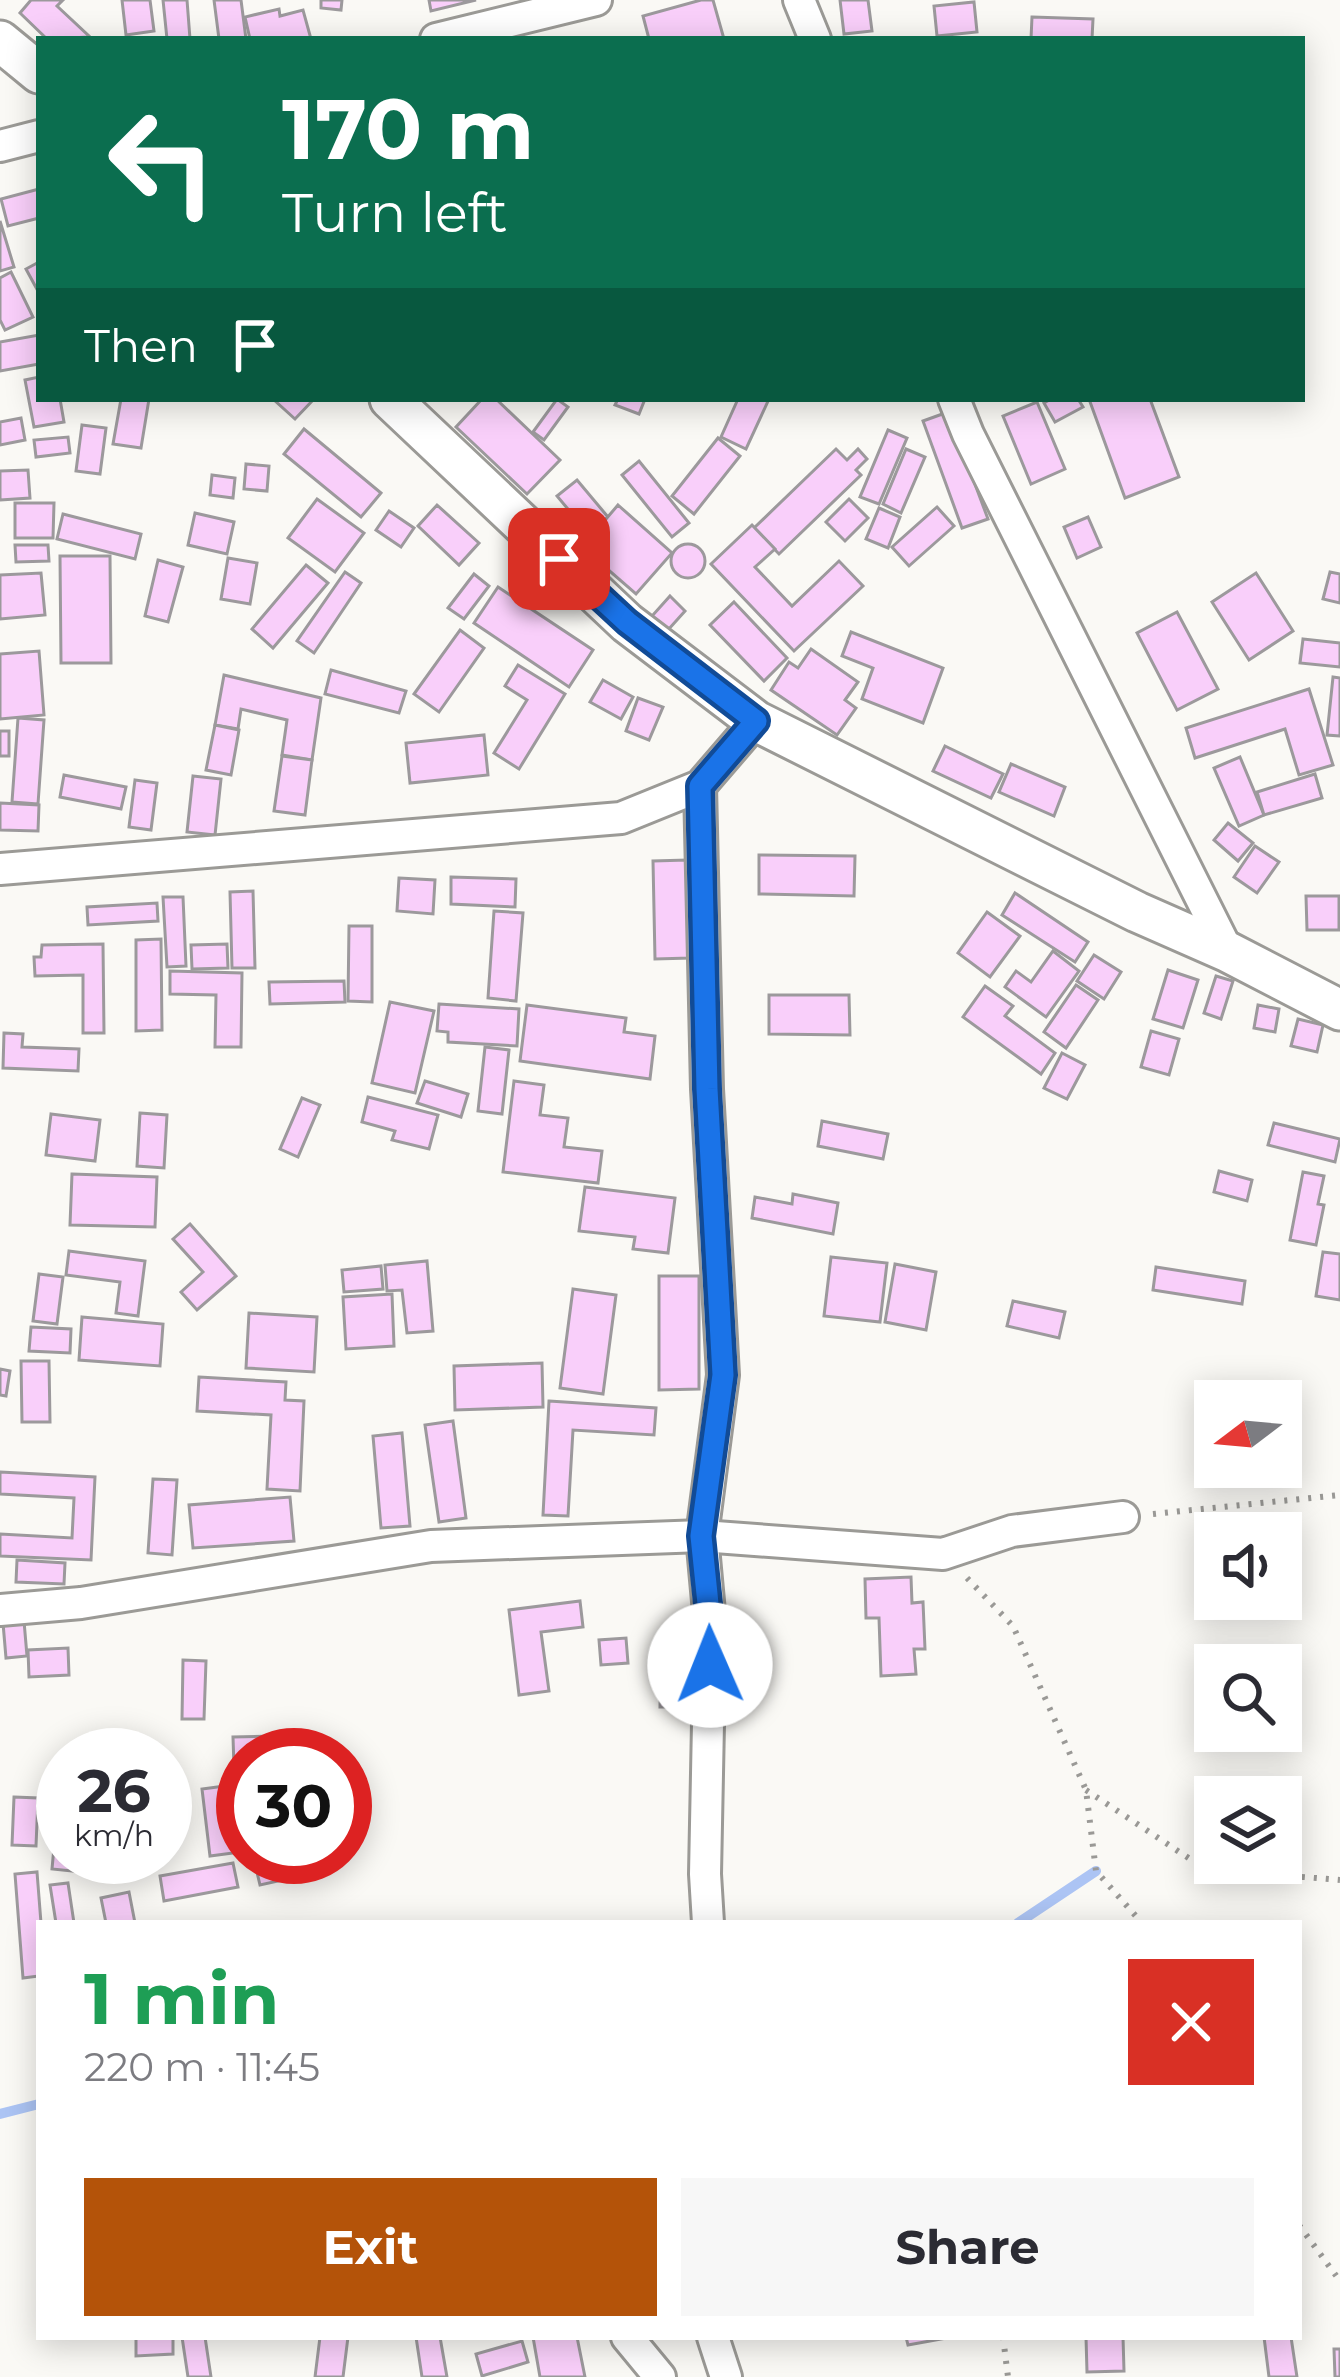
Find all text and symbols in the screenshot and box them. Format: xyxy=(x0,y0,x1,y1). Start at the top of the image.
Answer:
text: 170 m xyxy=(282,78,534,180)
icon: left xyxy=(84,84,240,240)
text: Turn left xyxy=(282,180,508,246)
icon: arrive xyxy=(222,312,288,378)
text: Then xyxy=(84,318,198,373)
pin xyxy=(508,508,610,610)
icon: arrive xyxy=(526,526,592,592)
north arrow xyxy=(1194,1380,1302,1488)
map controls xyxy=(1194,1380,1302,1884)
button: sound xyxy=(1194,1512,1302,1620)
position arrow xyxy=(647,1602,773,1728)
button: search xyxy=(1194,1644,1302,1752)
speed limit sign: 30 xyxy=(216,1728,372,1884)
text: 26 xyxy=(77,1754,151,1827)
button: layers xyxy=(1194,1776,1302,1884)
text: km/h xyxy=(74,1817,154,1854)
text: 1 min xyxy=(84,1954,280,2042)
button: close xyxy=(1128,1959,1254,2085)
text: 220 m · 11:45 xyxy=(84,2043,320,2091)
button: Exit xyxy=(84,2178,657,2316)
button: Share xyxy=(681,2178,1254,2316)

